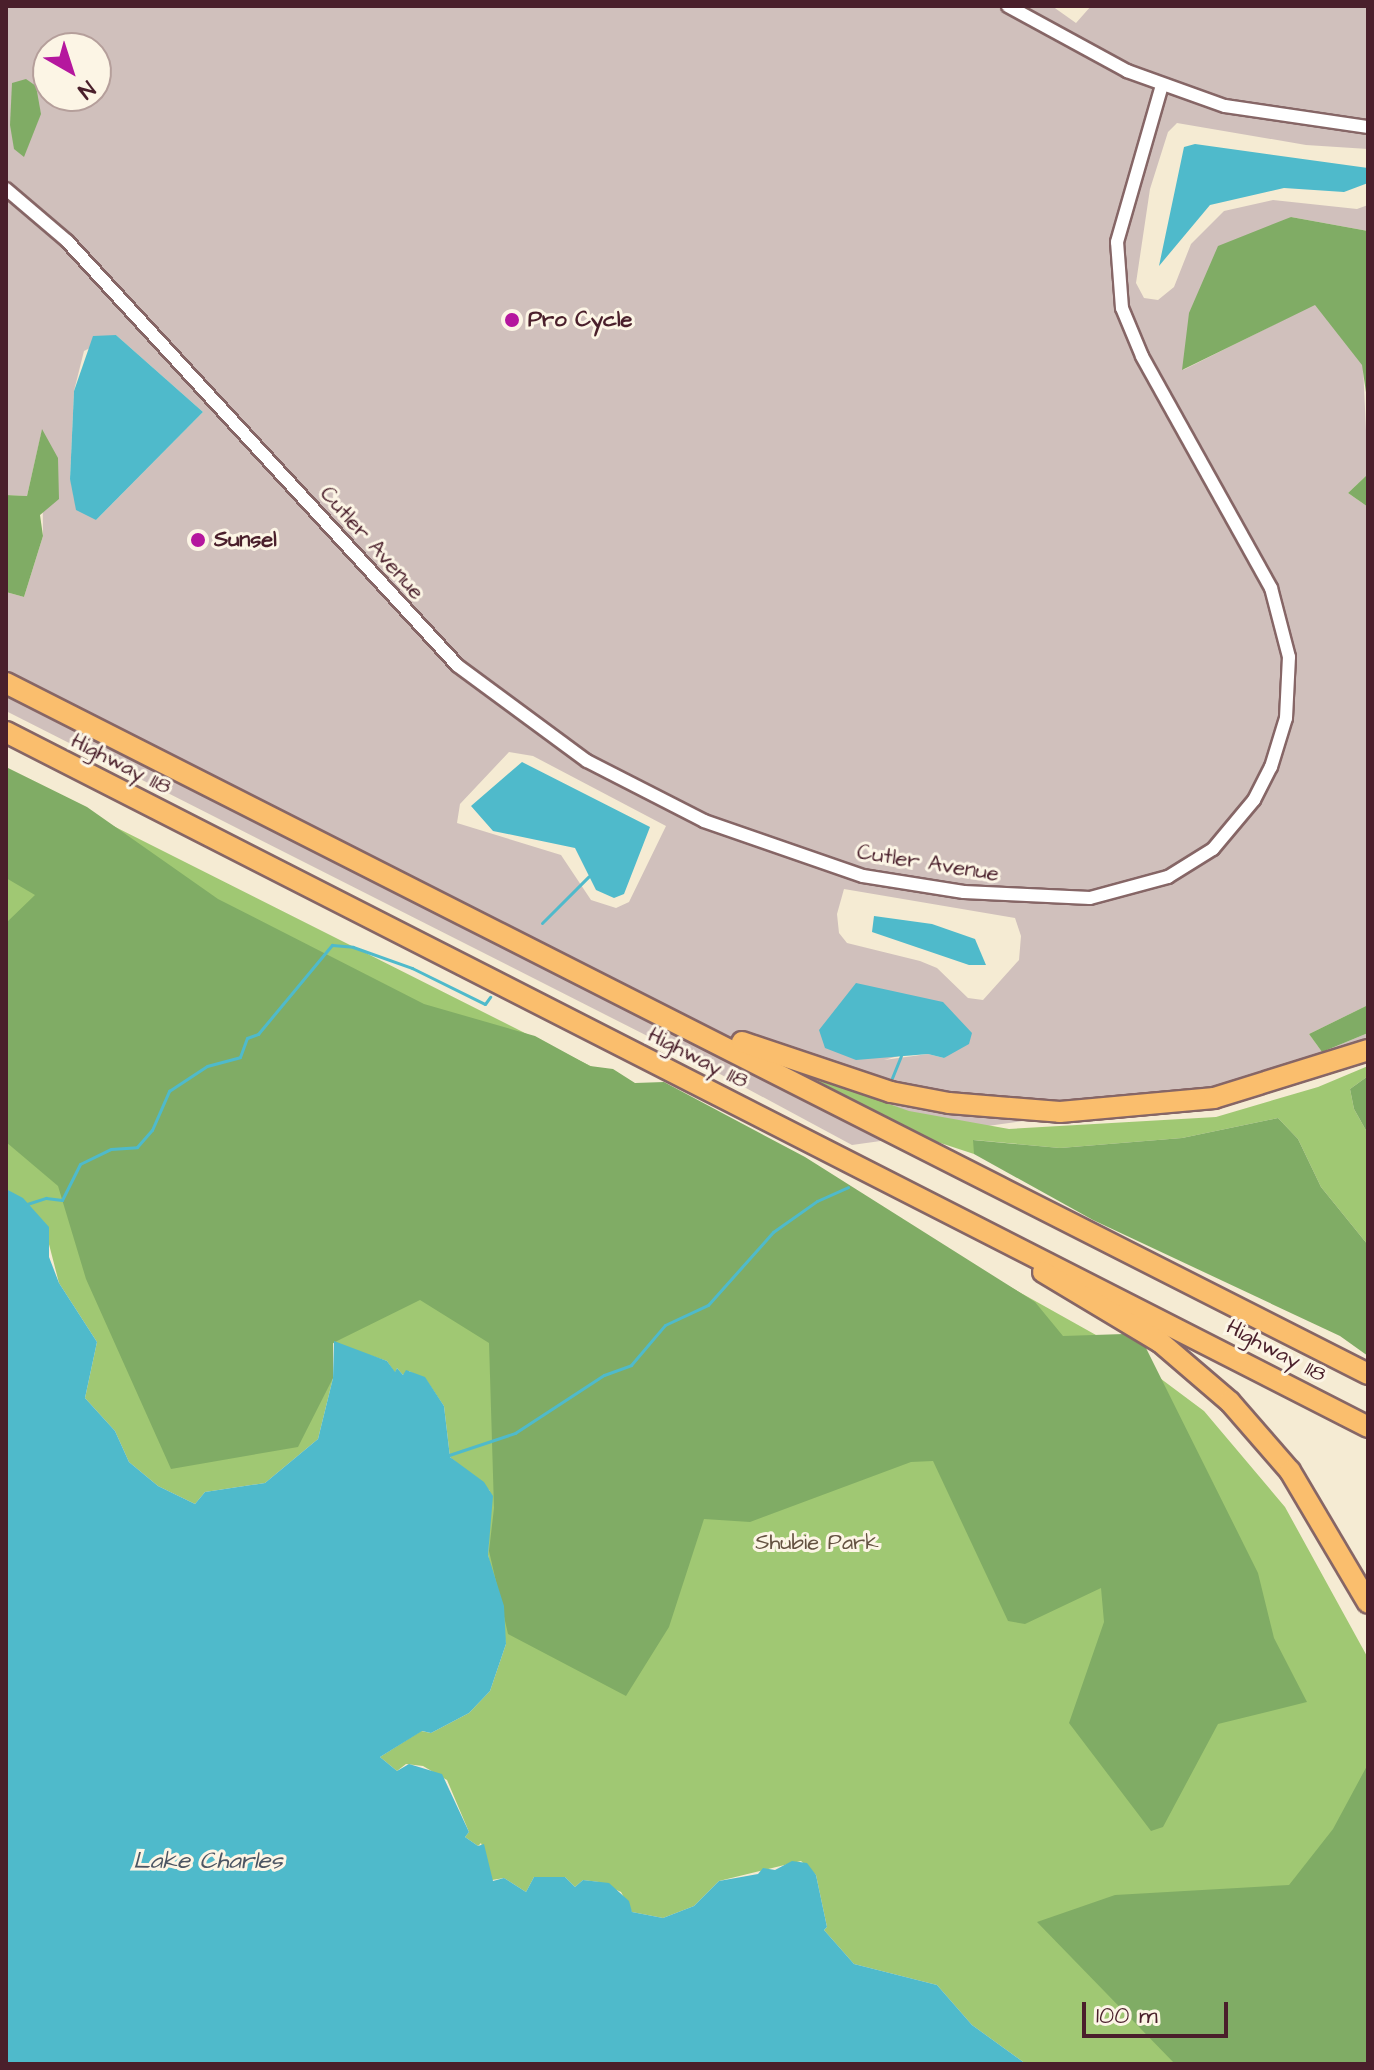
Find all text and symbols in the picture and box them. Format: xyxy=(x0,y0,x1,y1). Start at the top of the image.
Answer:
north arrow xyxy=(32,32,112,112)
text: N xyxy=(71,73,101,106)
place label: Pro Cycle xyxy=(528,307,632,333)
marker: Pro Cycle xyxy=(503,311,521,329)
street label: Cutler Avenue xyxy=(314,481,430,605)
place label: Sunsel xyxy=(214,527,277,553)
marker: Sunsel xyxy=(189,531,207,549)
street label: Highway 118 xyxy=(67,728,175,800)
street label: Cutler Avenue xyxy=(855,839,1001,887)
street label: Highway 118 xyxy=(644,1022,752,1094)
street label: Highway 118 xyxy=(1222,1314,1330,1388)
park label: Shubie Park xyxy=(755,1530,879,1556)
water label: Lake Charles xyxy=(133,1848,283,1876)
scale bar xyxy=(1086,1986,1232,2036)
text: 100 m xyxy=(1096,1999,1158,2033)

